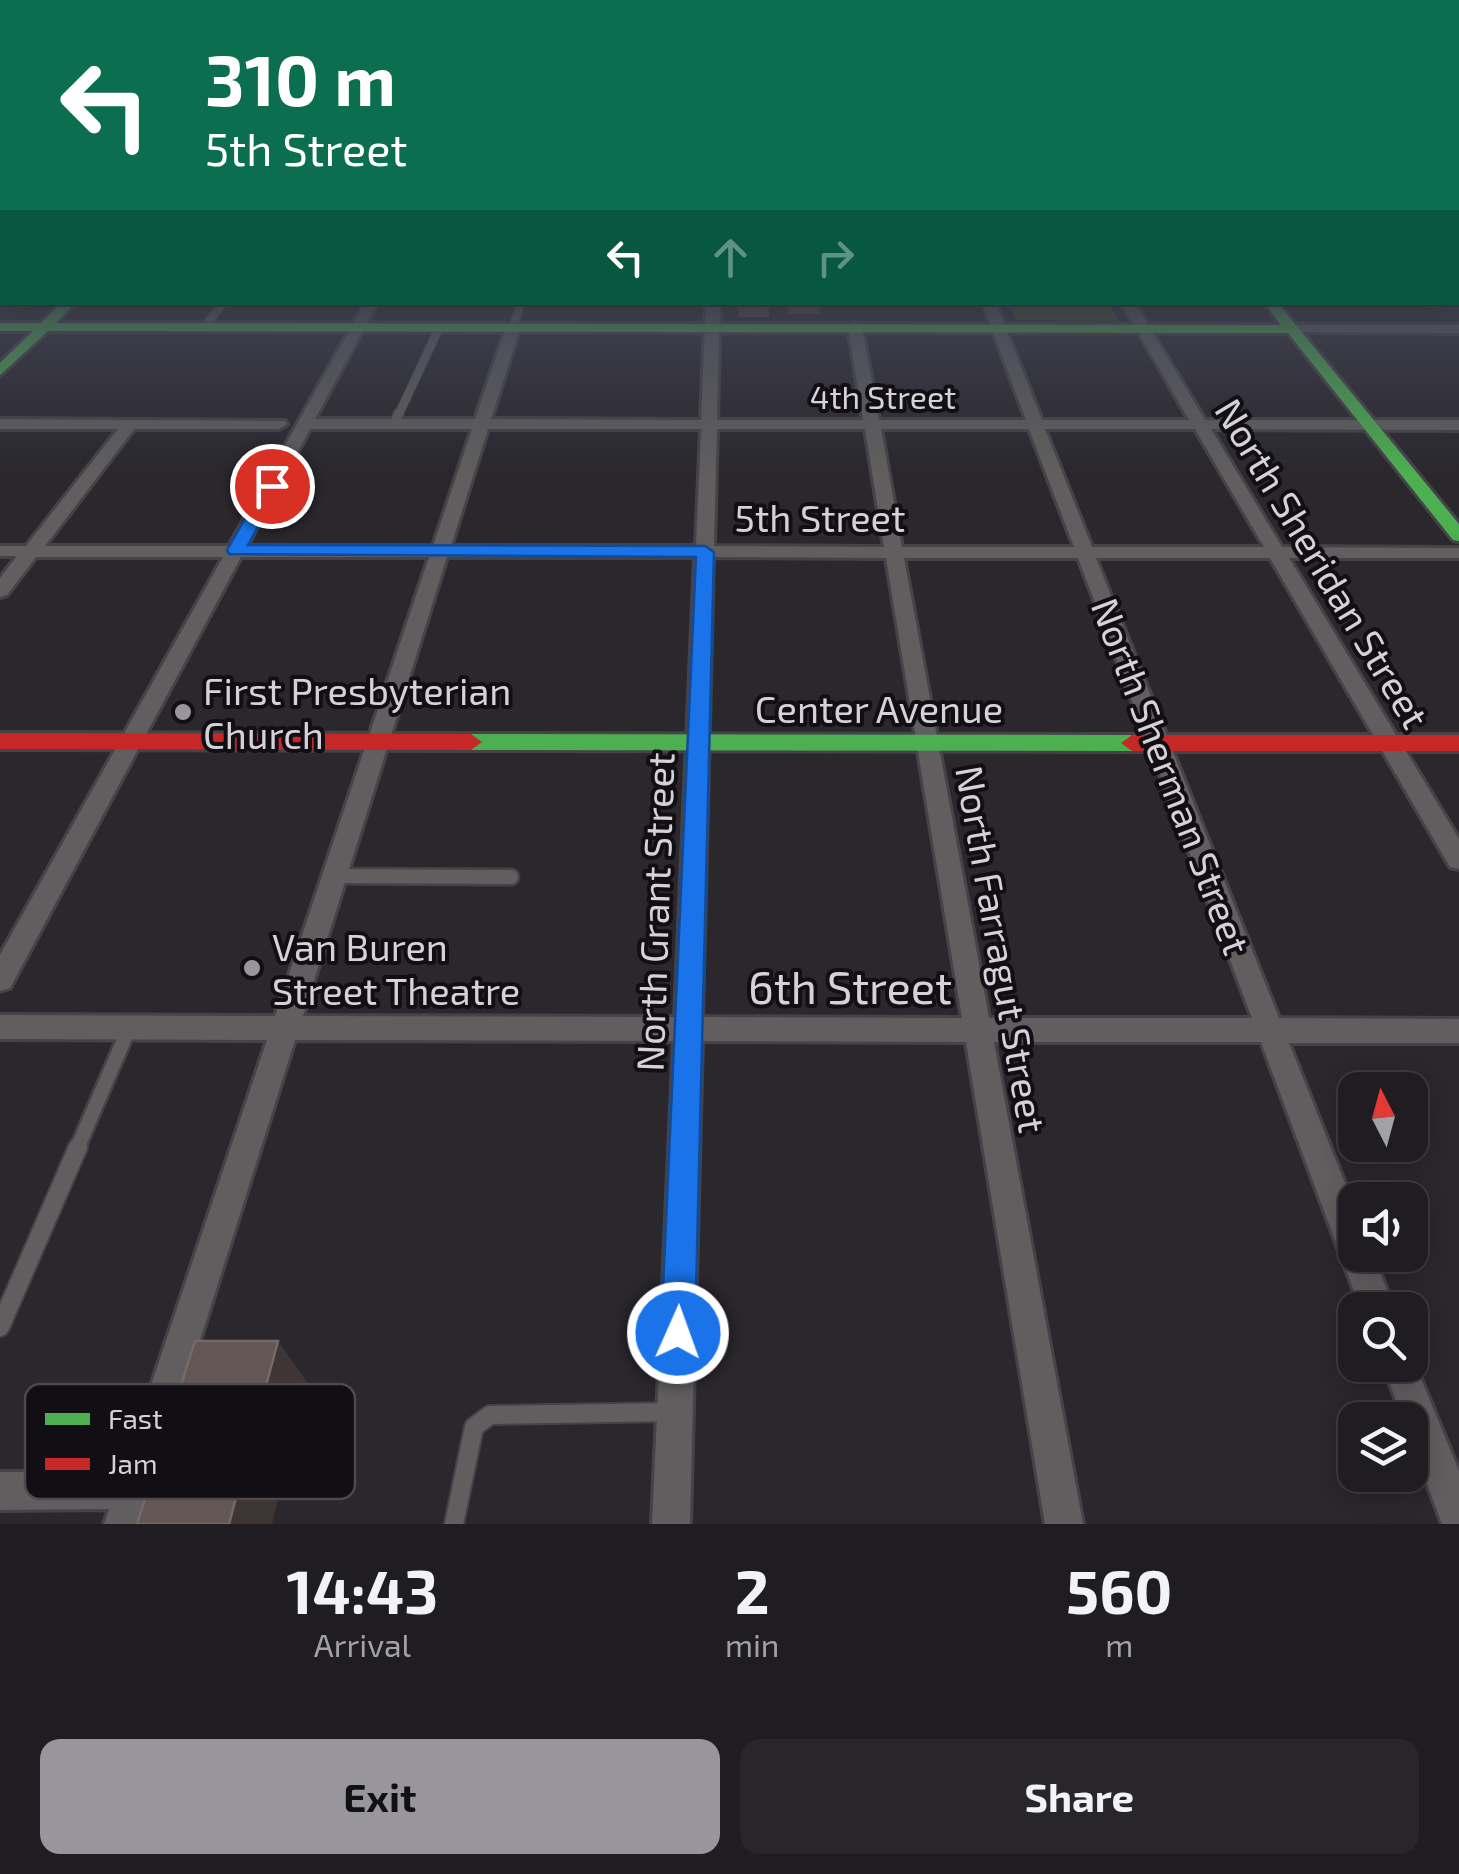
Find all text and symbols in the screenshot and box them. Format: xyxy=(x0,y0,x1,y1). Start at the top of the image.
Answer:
text: 310 m xyxy=(205,36,396,120)
icon: left xyxy=(40,40,170,170)
text: 5th Street xyxy=(205,121,408,175)
icon: left xyxy=(598,230,653,285)
icon: ahead xyxy=(703,230,758,285)
icon: right xyxy=(808,230,863,285)
street label: 4th Street xyxy=(810,377,956,415)
street label: North Sheridan Street xyxy=(1206,390,1440,736)
pin xyxy=(230,444,315,529)
icon: arrive xyxy=(245,459,300,514)
street label: 5th Street xyxy=(734,494,906,540)
street label: North Sherman Street xyxy=(1083,591,1261,961)
place label: First Presbyterian Church xyxy=(203,667,511,757)
street label: Center Avenue xyxy=(755,685,1003,731)
marker: First Presbyterian Church xyxy=(172,701,194,723)
street label: North Grant Street xyxy=(625,752,683,1072)
street label: North Farragut Street xyxy=(947,762,1057,1136)
place label: Van Buren Street Theatre xyxy=(272,923,520,1013)
marker: Van Buren Street Theatre xyxy=(241,957,263,979)
street label: 6th Street xyxy=(748,959,952,1013)
north arrow xyxy=(1338,1072,1428,1162)
map controls xyxy=(1338,1072,1428,1492)
button: sound xyxy=(1338,1182,1428,1272)
position arrow xyxy=(626,1281,730,1385)
button: search xyxy=(1338,1292,1428,1382)
legend xyxy=(25,1384,355,1499)
text: Fast xyxy=(108,1401,163,1435)
button: layers xyxy=(1338,1402,1428,1492)
text: Jam xyxy=(108,1446,157,1480)
text: 14:43 xyxy=(287,1554,438,1626)
text: 2 xyxy=(735,1554,770,1626)
text: 560 xyxy=(1066,1554,1172,1626)
text: Arrival xyxy=(314,1625,411,1663)
text: min xyxy=(725,1625,779,1663)
text: m xyxy=(1105,1625,1133,1663)
button: Exit xyxy=(40,1739,720,1854)
button: Share xyxy=(740,1739,1419,1854)

